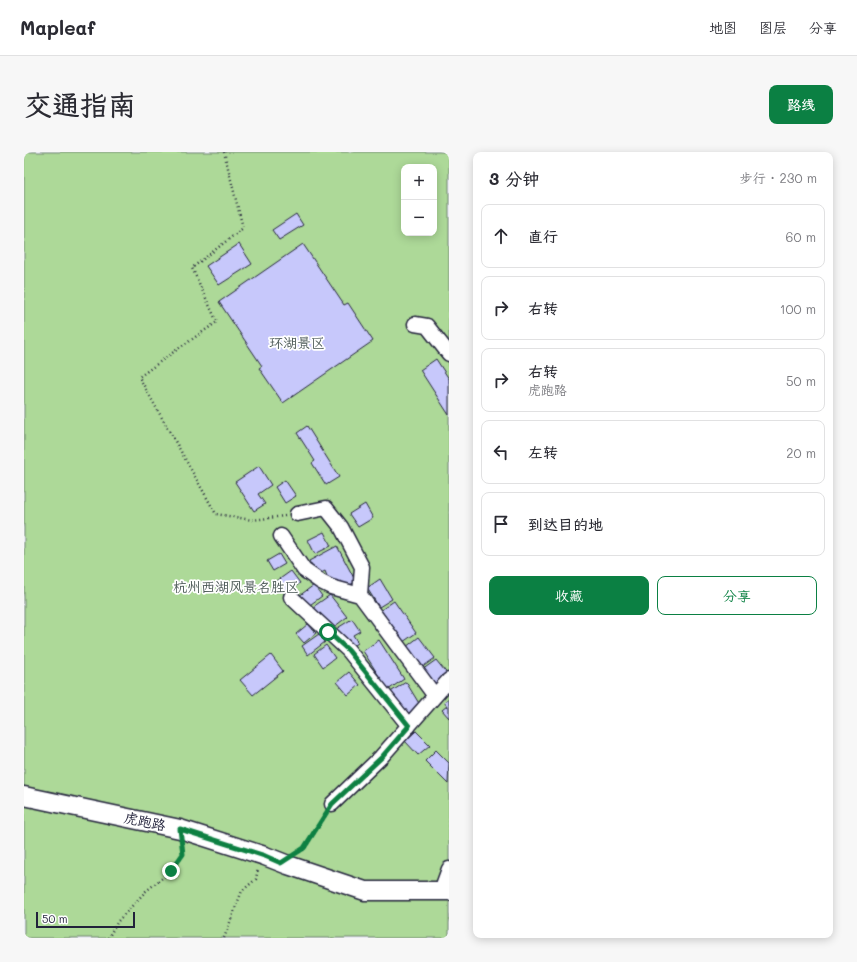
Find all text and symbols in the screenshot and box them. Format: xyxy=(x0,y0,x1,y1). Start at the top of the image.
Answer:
text: Mapleaf xyxy=(20,15,95,40)
text: 地图 xyxy=(709,18,737,37)
text: 图层 xyxy=(759,18,787,37)
text: 分享 xyxy=(809,18,837,37)
button: 路线 xyxy=(769,85,833,124)
text: 交通指南 xyxy=(24,86,136,122)
map controls xyxy=(401,164,437,236)
button: + xyxy=(401,164,437,200)
text: 3 分钟 xyxy=(489,167,539,189)
text: 步行 · 230 m xyxy=(740,169,817,186)
button: − xyxy=(401,200,437,236)
icon: ahead xyxy=(490,225,512,247)
text: 直行 xyxy=(528,226,558,246)
text: 60 m xyxy=(786,228,816,245)
icon: right xyxy=(490,297,512,319)
text: 右转 xyxy=(528,298,558,318)
text: 100 m xyxy=(780,300,816,317)
park label: 环湖景区 xyxy=(269,333,325,352)
text: 右转 xyxy=(528,361,558,381)
icon: right xyxy=(490,369,512,391)
text: 50 m xyxy=(786,372,816,389)
text: 虎跑路 xyxy=(528,381,567,398)
icon: left xyxy=(490,441,512,463)
text: 左转 xyxy=(528,442,558,462)
text: 20 m xyxy=(786,444,816,461)
icon: arrive xyxy=(490,513,512,535)
text: 到达目的地 xyxy=(528,514,603,534)
button: 收藏 xyxy=(489,576,649,615)
button: 分享 xyxy=(657,576,817,615)
park label: 杭州西湖风景名胜区 xyxy=(173,577,299,596)
route start xyxy=(319,623,337,641)
street label: 虎跑路 xyxy=(122,807,168,835)
route end xyxy=(162,862,180,880)
scale bar xyxy=(36,910,135,929)
text: 50 m xyxy=(42,911,68,926)

